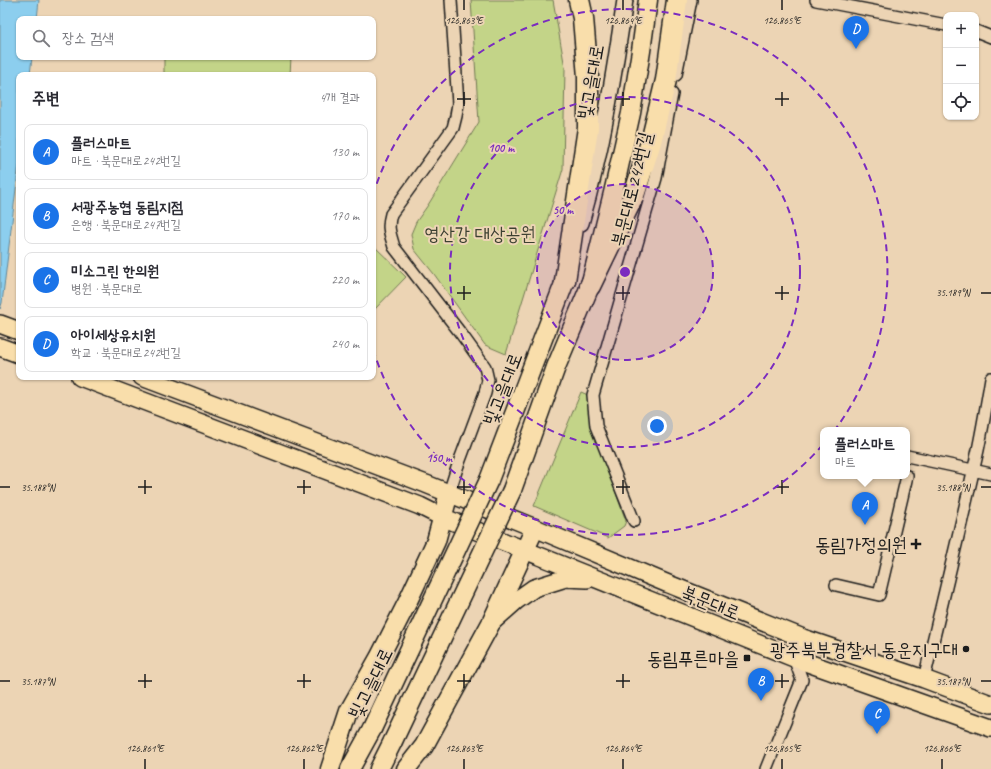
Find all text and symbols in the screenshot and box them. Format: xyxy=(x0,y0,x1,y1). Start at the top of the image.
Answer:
map controls xyxy=(943,12,979,120)
button: + xyxy=(943,12,979,48)
text: 126.863°E xyxy=(445,14,484,27)
text: 126.864°E xyxy=(604,14,643,27)
text: 126.865°E xyxy=(763,14,802,27)
search box xyxy=(16,16,376,60)
pin: D xyxy=(843,16,869,49)
icon: search xyxy=(30,27,52,49)
text: 장소 검색 xyxy=(62,29,114,48)
street label: 빛고을대로 xyxy=(573,42,609,122)
button: − xyxy=(943,48,979,84)
button: locate xyxy=(943,84,979,120)
text: 주변 xyxy=(32,88,59,109)
text: 4개 결과 xyxy=(320,90,360,106)
street label: 북문대로242번길 xyxy=(606,129,658,249)
text: 플러스마트 xyxy=(71,134,131,153)
text: 100 m xyxy=(488,140,515,156)
text: A xyxy=(43,144,49,160)
text: 130 m xyxy=(331,144,359,160)
text: 마트 · 북문대로242번길 xyxy=(71,153,181,169)
text: 서광주농협 동림지점 xyxy=(71,198,183,217)
text: 50 m xyxy=(553,202,574,218)
text: B xyxy=(43,208,49,224)
text: 170 m xyxy=(331,208,359,224)
text: 은행 · 북문대로247번길 xyxy=(71,217,181,233)
park label: 영산강 대상공원 xyxy=(424,222,536,246)
text: 미소그린 한의원 xyxy=(71,262,159,281)
centre of rings xyxy=(618,265,632,279)
text: C xyxy=(43,272,49,288)
text: 220 m xyxy=(331,272,359,288)
text: 병원 · 북문대로 xyxy=(71,281,143,297)
text: 35.189°N xyxy=(936,286,972,299)
text: 아이세상유치원 xyxy=(71,326,156,345)
text: D xyxy=(42,336,50,352)
text: 240 m xyxy=(331,336,359,352)
text: 학교 · 북문대로242번길 xyxy=(71,345,181,361)
street label: 빛고을대로 xyxy=(478,349,528,429)
your location xyxy=(647,416,667,436)
popup xyxy=(820,427,910,479)
text: 플러스마트 xyxy=(835,435,895,454)
text: 150 m xyxy=(426,450,453,466)
text: 마트 xyxy=(835,454,856,470)
text: 35.188°N xyxy=(21,481,57,494)
text: 35.188°N xyxy=(936,481,972,494)
pin: A xyxy=(852,492,878,525)
place label: 동림가정의원 xyxy=(815,533,907,557)
marker: 동림가정의원 xyxy=(910,538,922,550)
street label: 북문대로 xyxy=(678,580,743,626)
place label: 광주북부경찰서 동운지구대 xyxy=(770,638,958,662)
street label: 빛고을대로 xyxy=(343,644,398,723)
marker: 광주북부경찰서 동운지구대 xyxy=(961,644,971,654)
place label: 동림푸른마을 xyxy=(647,647,739,671)
marker: 동림푸른마을 xyxy=(742,653,752,663)
pin: B xyxy=(748,668,774,701)
text: 35.187°N xyxy=(21,675,57,688)
text: 35.187°N xyxy=(936,675,972,688)
pin: C xyxy=(864,701,890,734)
text: 126.861°E xyxy=(126,742,165,755)
text: 126.862°E xyxy=(285,742,324,755)
text: 126.863°E xyxy=(445,742,484,755)
text: 126.864°E xyxy=(604,742,643,755)
text: 126.865°E xyxy=(763,742,802,755)
text: 126.866°E xyxy=(923,742,962,755)

